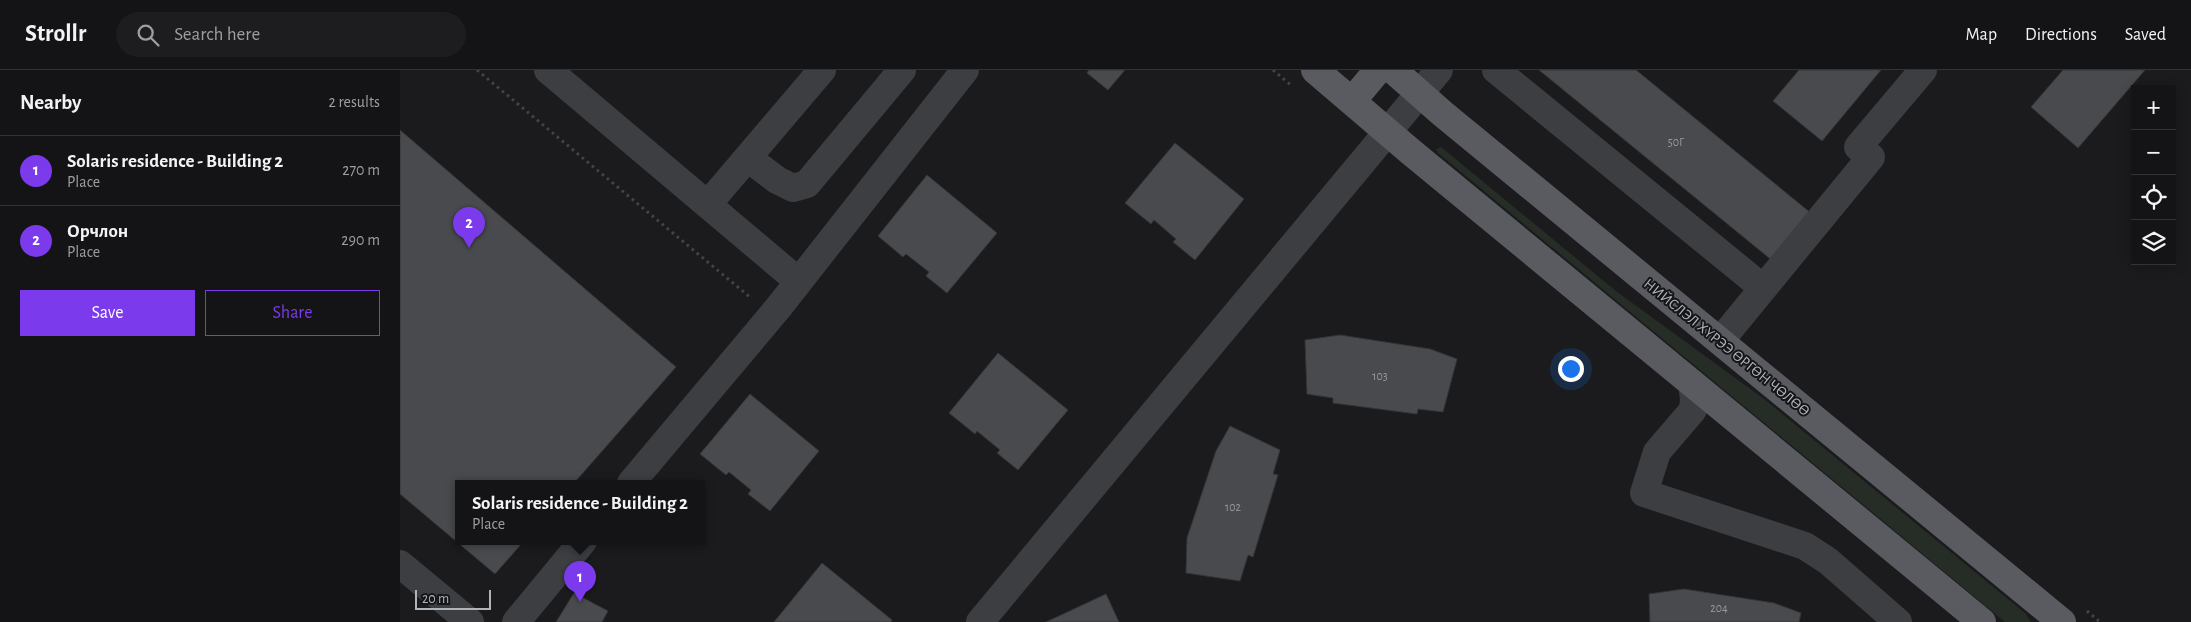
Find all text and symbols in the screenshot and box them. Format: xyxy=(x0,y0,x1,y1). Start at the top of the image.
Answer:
search box xyxy=(116,12,466,57)
icon: search xyxy=(134,21,162,49)
text: Strollr xyxy=(25,22,86,46)
text: Search here xyxy=(174,25,260,44)
text: Map xyxy=(1966,26,1997,44)
text: Directions xyxy=(2025,26,2097,44)
text: Saved xyxy=(2125,26,2166,44)
map controls xyxy=(2131,85,2176,265)
button: + xyxy=(2131,85,2176,130)
text: Nearby xyxy=(20,92,81,113)
text: 2 results xyxy=(328,94,380,110)
button: − xyxy=(2131,130,2176,175)
house number: 50Г xyxy=(1668,136,1685,148)
text: Solaris residence - Building 2 xyxy=(67,152,283,171)
text: 1 xyxy=(33,162,39,178)
text: 270 m xyxy=(342,162,380,178)
text: Place xyxy=(67,174,100,190)
button: locate xyxy=(2131,175,2176,220)
pin: 2 xyxy=(453,207,485,248)
button: layers xyxy=(2131,220,2176,265)
text: Орчлон xyxy=(67,222,128,241)
text: 2 xyxy=(32,232,40,248)
text: 290 m xyxy=(341,232,380,248)
text: Place xyxy=(67,244,100,260)
street label: НИЙСЛЭЛ ХҮРЭЭ ӨРГӨН ЧӨЛӨӨ xyxy=(1641,276,1813,419)
button: Save xyxy=(20,290,195,336)
button: Share xyxy=(205,290,380,336)
your location xyxy=(1558,356,1584,382)
house number: 103 xyxy=(1372,370,1388,382)
popup xyxy=(455,480,705,545)
text: Solaris residence - Building 2 xyxy=(472,494,688,513)
house number: 102 xyxy=(1225,501,1241,513)
text: Place xyxy=(472,516,505,532)
pin: 1 xyxy=(564,561,596,602)
scale bar xyxy=(415,587,491,610)
text: 20 m xyxy=(422,592,449,606)
house number: 204 xyxy=(1710,602,1728,614)

